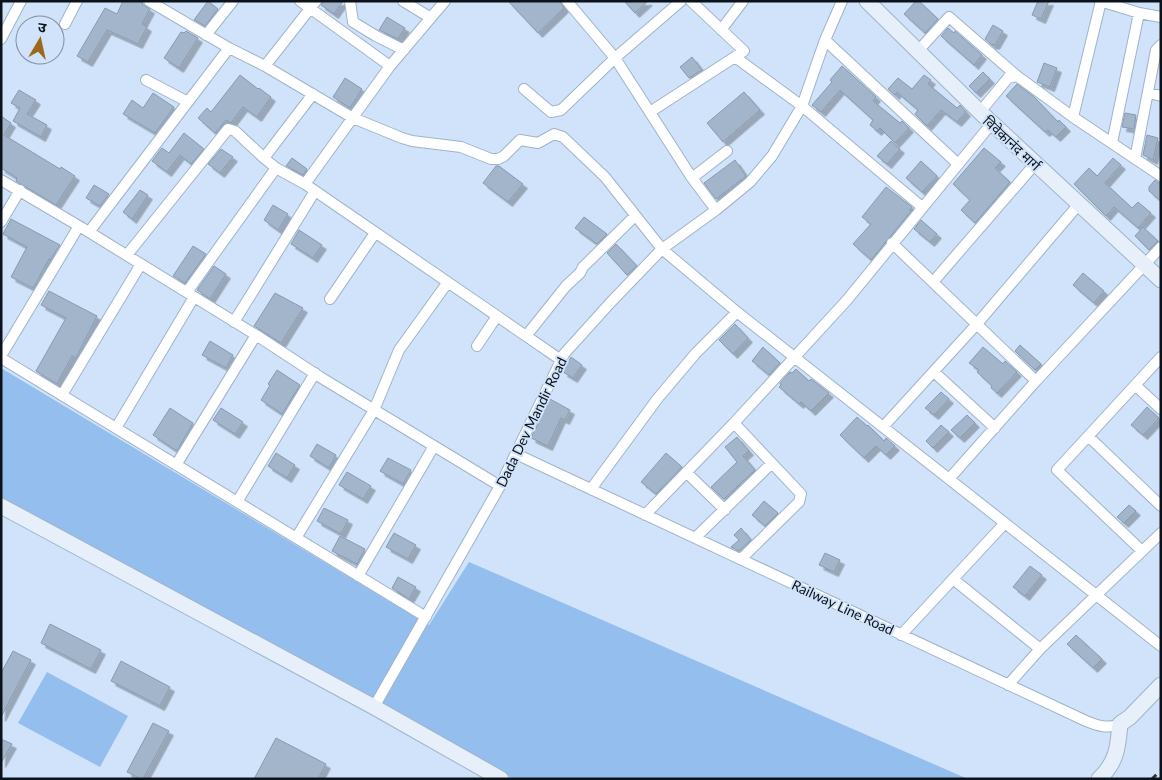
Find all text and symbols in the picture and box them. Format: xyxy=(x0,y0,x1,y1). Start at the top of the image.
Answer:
north arrow xyxy=(15,15,65,65)
text: उ xyxy=(37,18,48,36)
street label: विवेकानंद मार्ग xyxy=(980,112,1045,175)
street label: Dada Dev Mandir Road xyxy=(492,354,570,490)
street label: Railway Line Road xyxy=(789,576,897,638)

